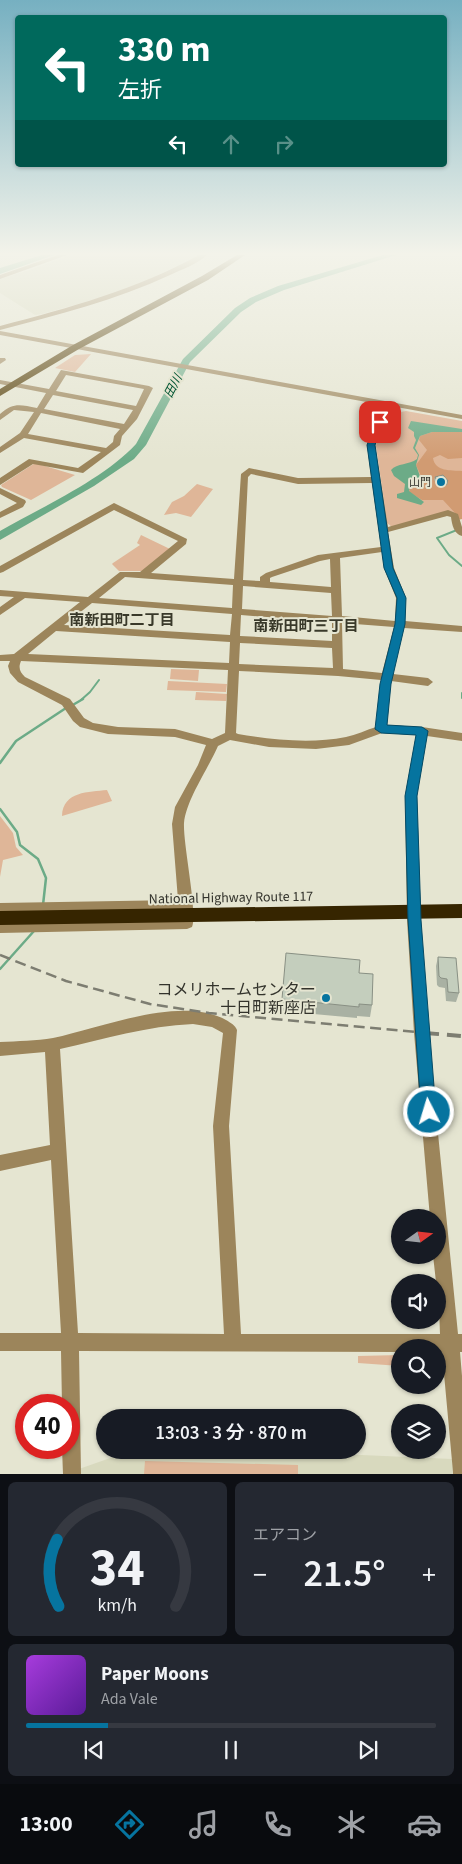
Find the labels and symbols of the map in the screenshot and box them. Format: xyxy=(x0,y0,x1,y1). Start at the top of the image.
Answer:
water label: 田川 xyxy=(160,370,188,401)
pin xyxy=(359,401,401,443)
place label: 山門 xyxy=(409,475,431,490)
marker: 山門 xyxy=(435,476,447,488)
district label: 南新田町二丁目 xyxy=(69,610,175,631)
district label: 南新田町三丁目 xyxy=(253,616,359,637)
street label: National Highway Route 117 xyxy=(149,887,313,909)
place label: コメリホームセンター 十日町新座店 xyxy=(156,979,316,1019)
marker: コメリホームセンター 十日町新座店 xyxy=(320,992,332,1004)
position arrow xyxy=(402,1085,454,1137)
north arrow xyxy=(391,1209,446,1264)
speed limit sign: 40 xyxy=(15,1394,80,1459)

